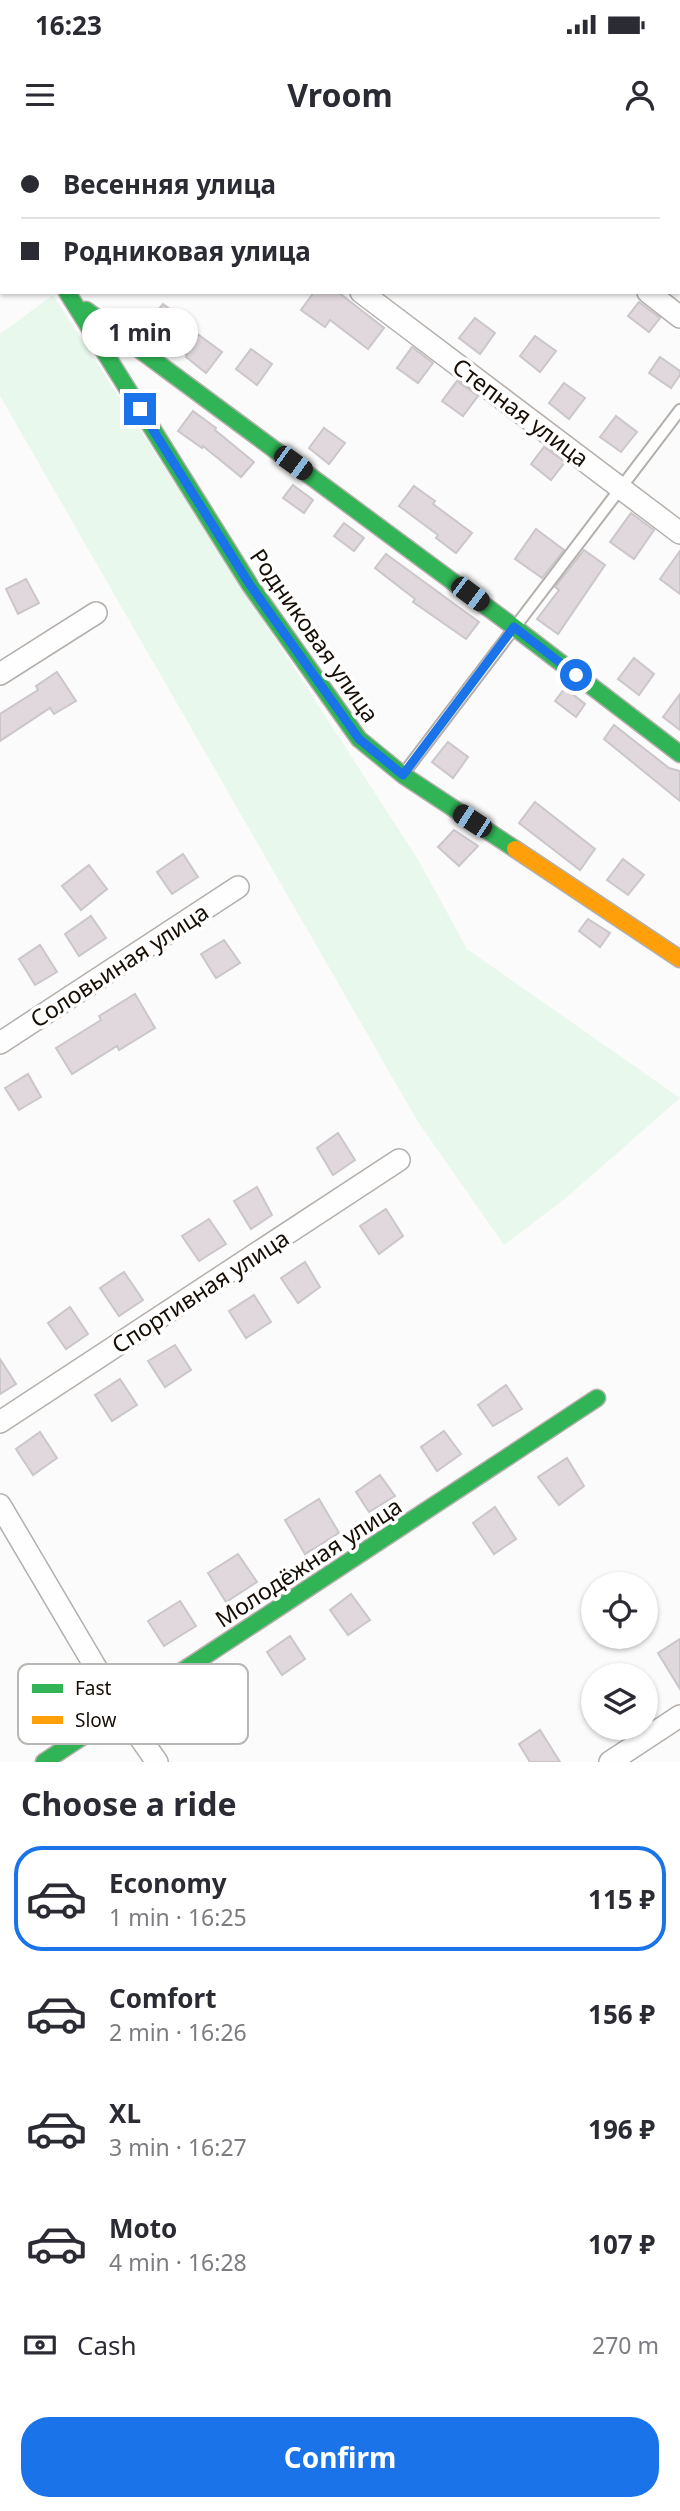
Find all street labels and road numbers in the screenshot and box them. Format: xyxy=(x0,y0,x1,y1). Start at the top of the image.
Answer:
street label: Степная улица xyxy=(446,350,596,474)
street label: Родниковая улица xyxy=(243,542,387,728)
street label: Соловьиная улица xyxy=(24,895,214,1035)
street label: Спортивная улица xyxy=(105,1222,295,1360)
street label: Молодёжная улица xyxy=(209,1490,407,1634)

